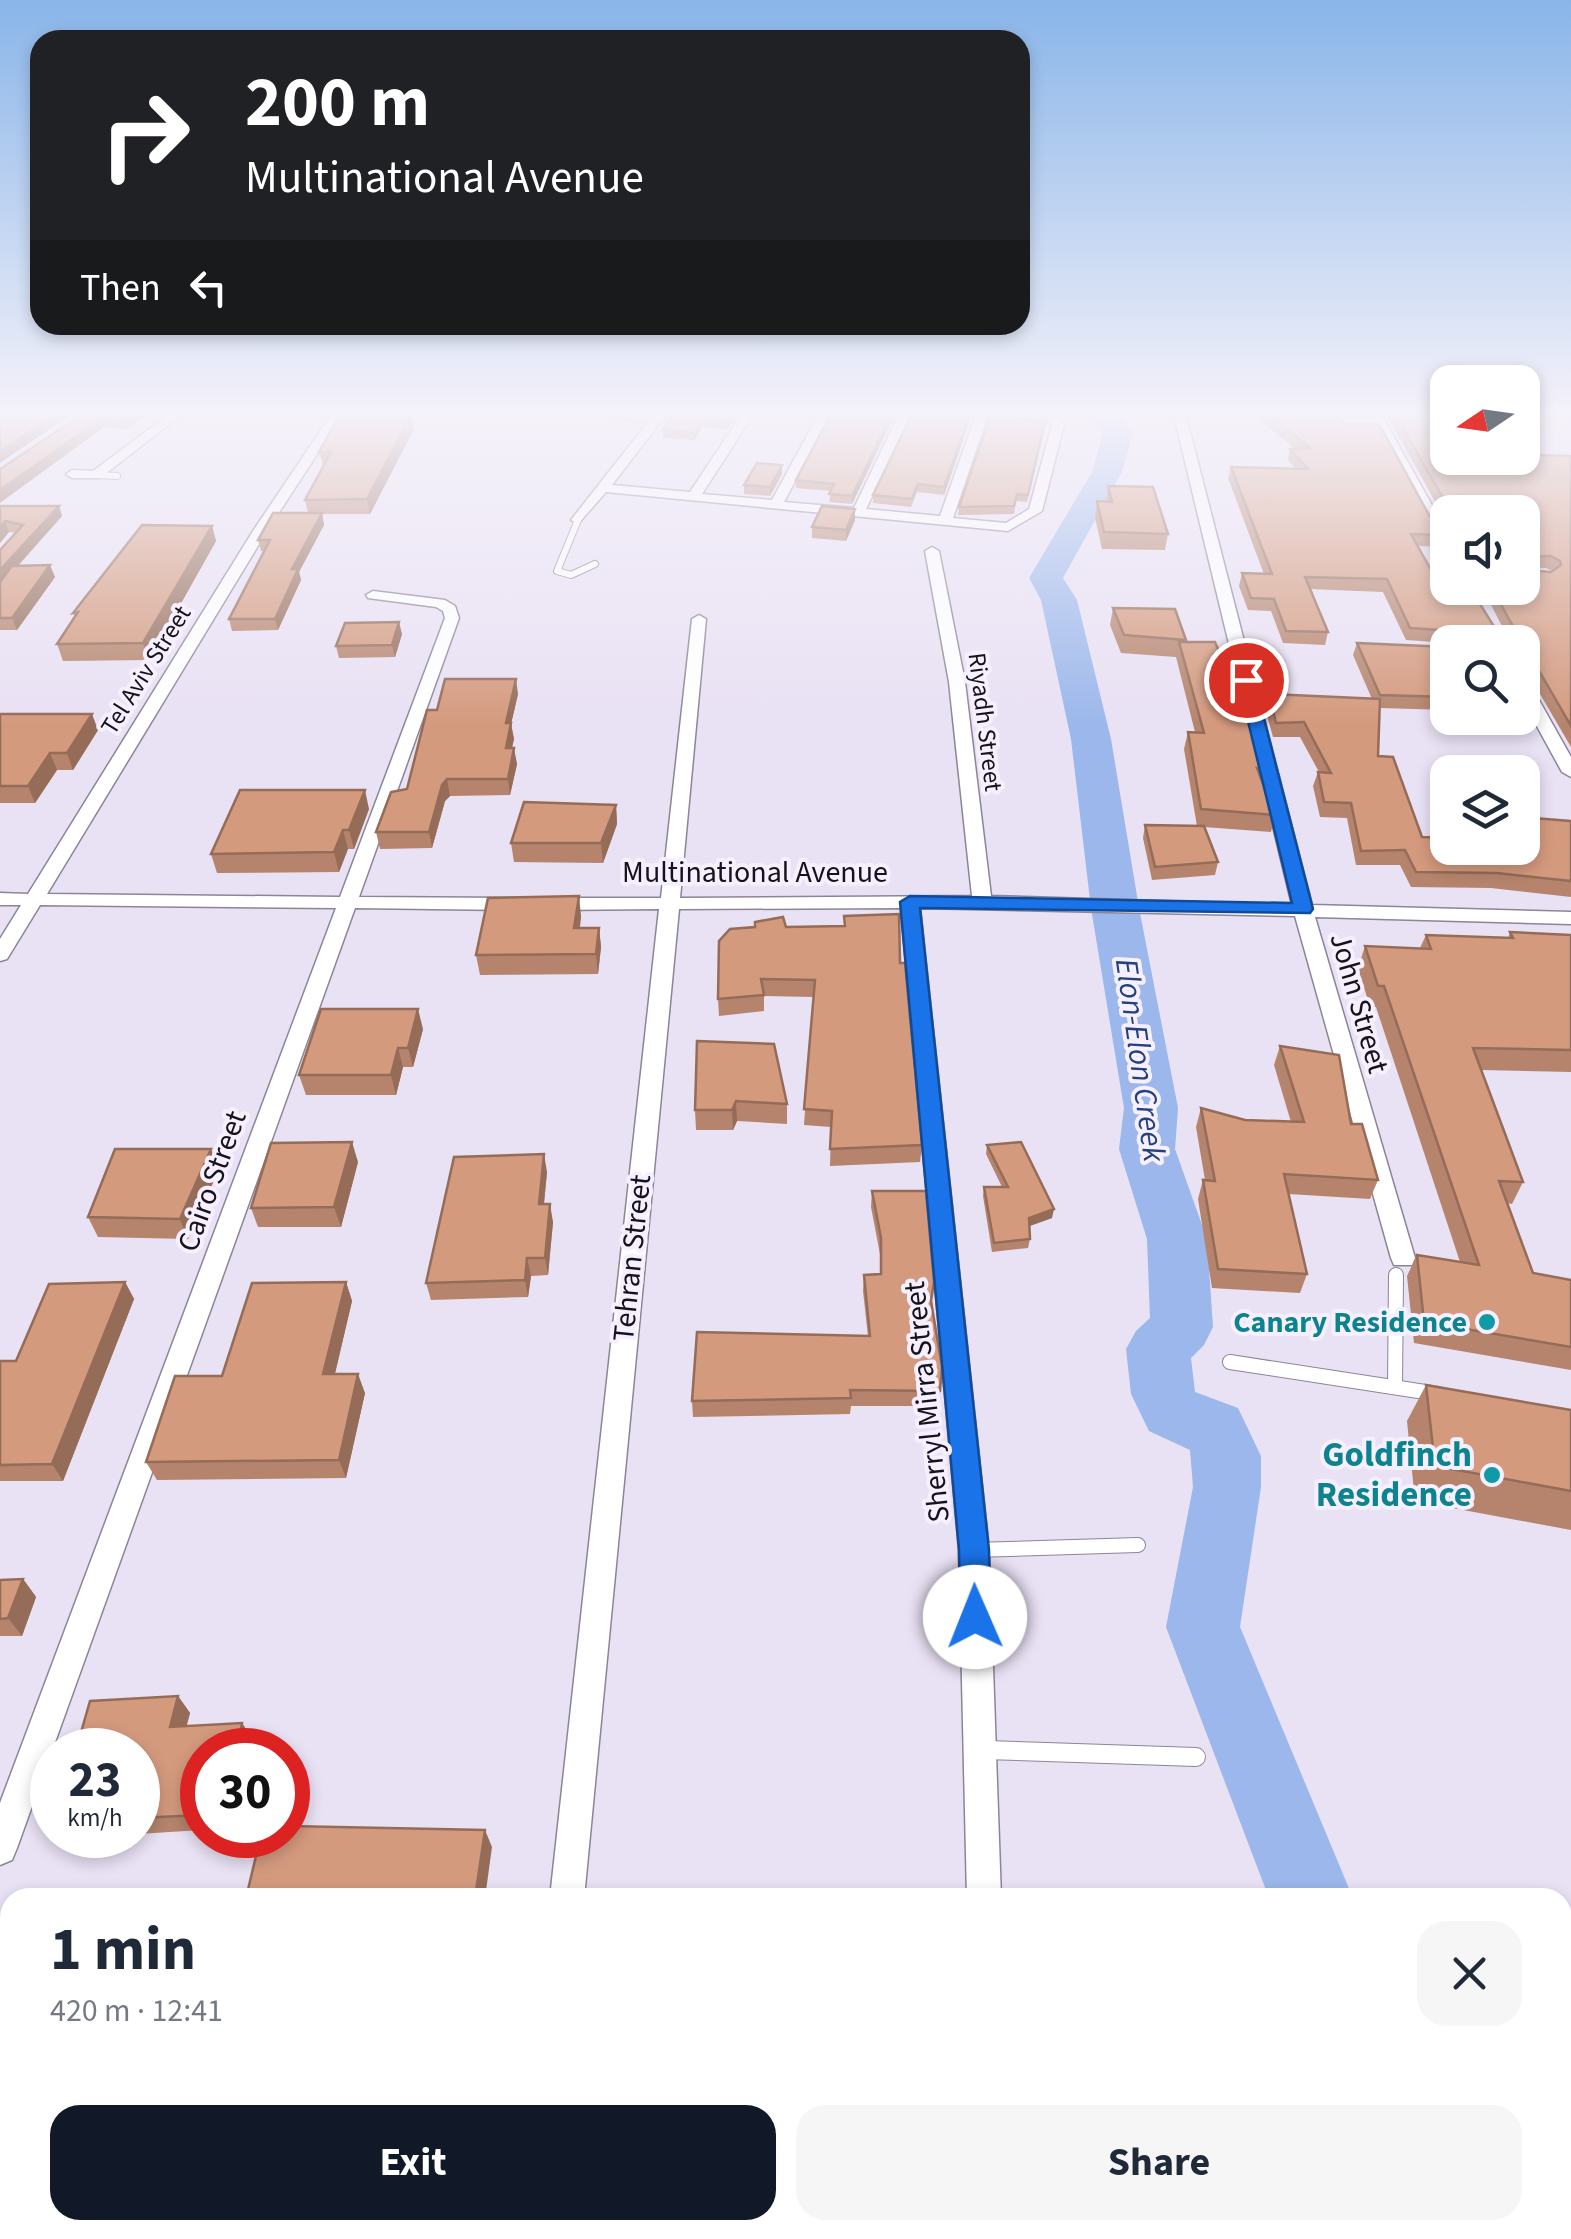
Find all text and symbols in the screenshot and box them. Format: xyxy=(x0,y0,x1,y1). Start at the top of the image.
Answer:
text: 200 m xyxy=(245,53,430,153)
icon: right xyxy=(80,70,210,200)
text: Multinational Avenue xyxy=(245,146,644,210)
icon: left xyxy=(181,260,236,315)
text: Then xyxy=(80,261,161,315)
north arrow xyxy=(1430,365,1540,475)
map controls xyxy=(1430,365,1540,865)
button: sound xyxy=(1430,495,1540,605)
street label: Tel Aviv Street xyxy=(92,598,200,741)
button: search xyxy=(1430,625,1540,735)
pin xyxy=(1204,638,1289,723)
street label: Riyadh Street xyxy=(959,651,1011,794)
icon: arrive xyxy=(1219,653,1274,708)
button: layers xyxy=(1430,755,1540,865)
street label: Multinational Avenue xyxy=(622,851,888,894)
street label: John Street xyxy=(1318,928,1400,1078)
water label: Elon-Elon Creek xyxy=(1103,955,1177,1165)
street label: Cairo Street xyxy=(167,1104,257,1258)
street label: Tehran Street xyxy=(602,1172,662,1344)
street label: Sherryl Mirra Street xyxy=(893,1279,961,1525)
place label: Canary Residence xyxy=(1233,1301,1467,1344)
marker: Canary Residence xyxy=(1476,1311,1498,1333)
place label: Goldfinch Residence xyxy=(1316,1430,1472,1520)
marker: Goldfinch Residence xyxy=(1481,1464,1503,1486)
position arrow xyxy=(923,1565,1027,1669)
speed limit sign: 30 xyxy=(180,1728,310,1858)
text: 23 xyxy=(69,1745,121,1816)
text: km/h xyxy=(67,1800,123,1836)
text: 1 min xyxy=(50,1908,196,1993)
button: close xyxy=(1417,1921,1522,2026)
text: 420 m · 12:41 xyxy=(50,1988,223,2034)
button: Exit xyxy=(50,2105,776,2220)
button: Share xyxy=(796,2105,1522,2220)

